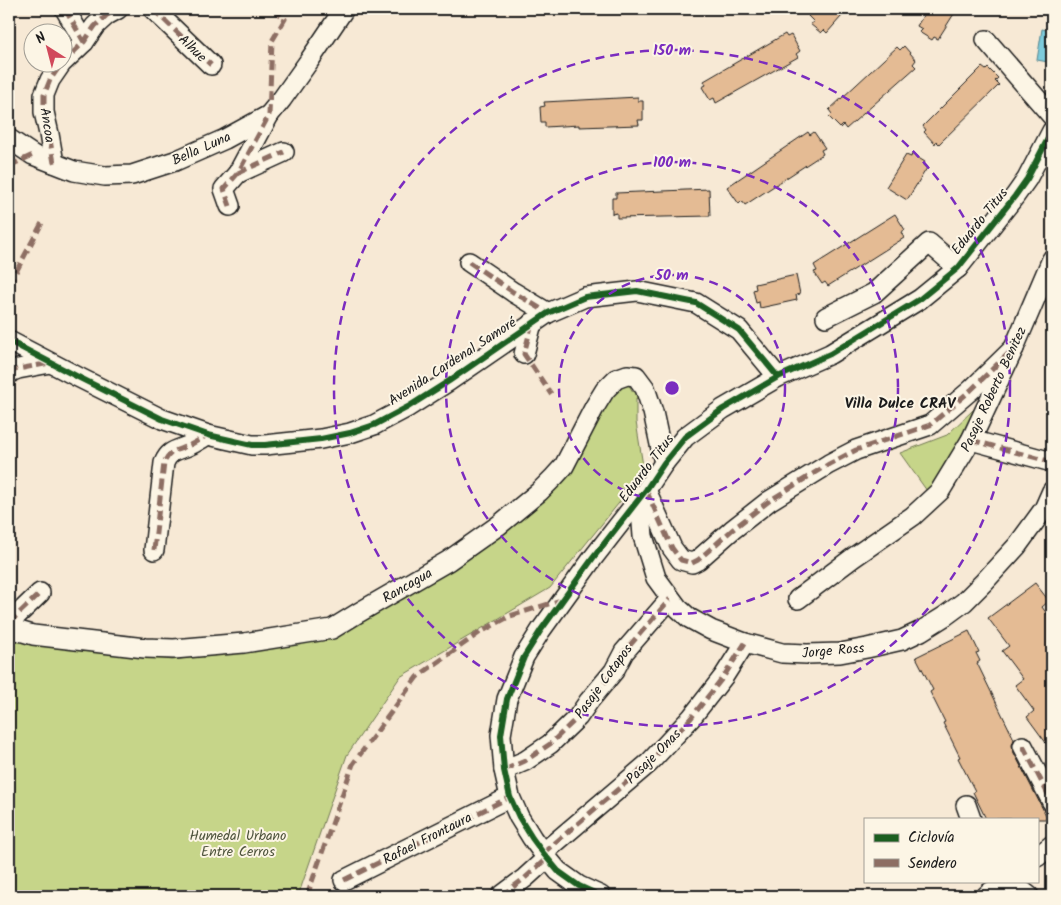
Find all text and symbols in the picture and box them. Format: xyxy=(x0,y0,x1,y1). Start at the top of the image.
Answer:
north arrow xyxy=(22,22,72,72)
text: N xyxy=(31,27,51,50)
street label: Alhue xyxy=(173,30,212,68)
text: 150 m xyxy=(653,39,691,63)
street label: Ancoa xyxy=(33,106,61,144)
street label: Bella Luna xyxy=(168,126,235,172)
text: 100 m xyxy=(653,151,691,175)
street label: Eduardo Titus xyxy=(946,183,1014,260)
text: 50 m xyxy=(654,264,689,288)
street label: Avenida Cardenal Samoré xyxy=(384,312,522,412)
street label: Pasaje Roberto Benitez xyxy=(955,323,1033,456)
centre of rings xyxy=(663,379,681,397)
district label: Villa Dulce CRAV xyxy=(845,392,956,416)
street label: Eduardo Titus xyxy=(614,430,680,508)
street label: Rancagua xyxy=(378,563,437,609)
street label: Jorge Ross xyxy=(801,637,865,665)
street label: Pasaje Cotapos xyxy=(569,640,639,724)
street label: Pasaje Onas xyxy=(621,724,687,789)
street label: Rafael Frontaura xyxy=(379,807,476,871)
legend xyxy=(864,818,1038,882)
park label: Humedal Urbano Entre Cerros xyxy=(190,825,286,863)
text: Ciclovía xyxy=(908,826,955,850)
text: Sendero xyxy=(908,852,957,876)

